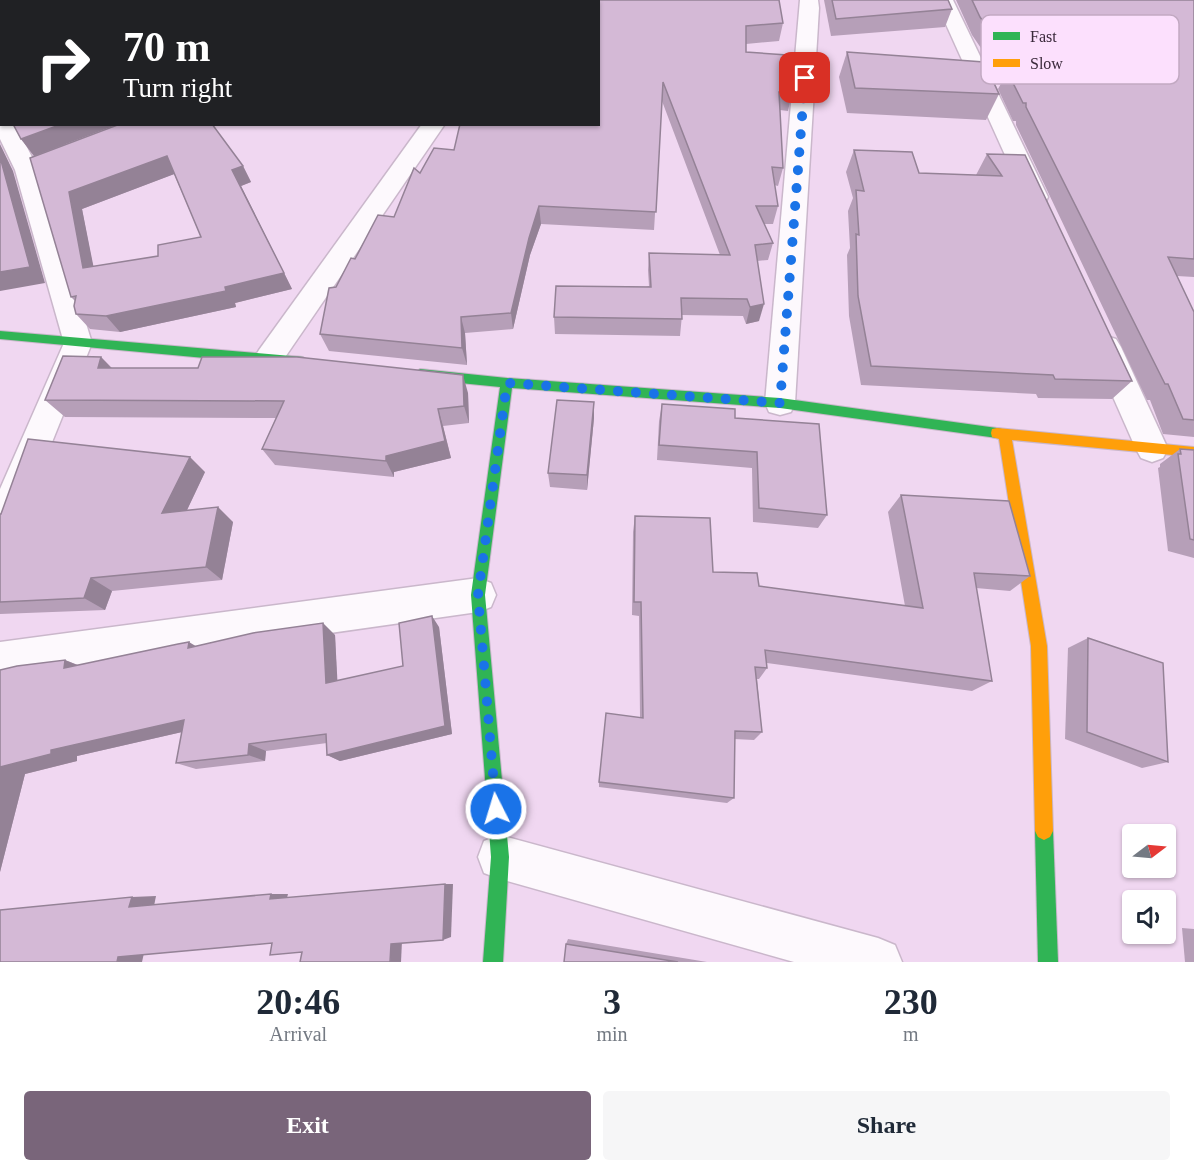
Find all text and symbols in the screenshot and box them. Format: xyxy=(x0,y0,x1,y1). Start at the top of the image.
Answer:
legend xyxy=(981,15,1179,84)
icon: right xyxy=(24,24,102,102)
text: 70 m xyxy=(123,24,211,70)
text: Fast xyxy=(1030,28,1057,45)
pin xyxy=(779,52,830,103)
text: Slow xyxy=(1030,55,1063,72)
icon: arrive xyxy=(788,61,821,94)
text: Turn right xyxy=(123,73,232,103)
position arrow xyxy=(464,777,528,841)
north arrow xyxy=(1122,824,1176,878)
map controls xyxy=(1122,824,1176,944)
button: sound xyxy=(1122,890,1176,944)
text: 20:46 xyxy=(256,982,340,1022)
text: 3 xyxy=(603,982,621,1022)
text: 230 xyxy=(884,982,938,1022)
text: Arrival xyxy=(269,1023,327,1045)
text: min xyxy=(596,1023,628,1045)
text: m xyxy=(903,1023,919,1045)
button: Exit xyxy=(24,1091,591,1160)
button: Share xyxy=(603,1091,1170,1160)

